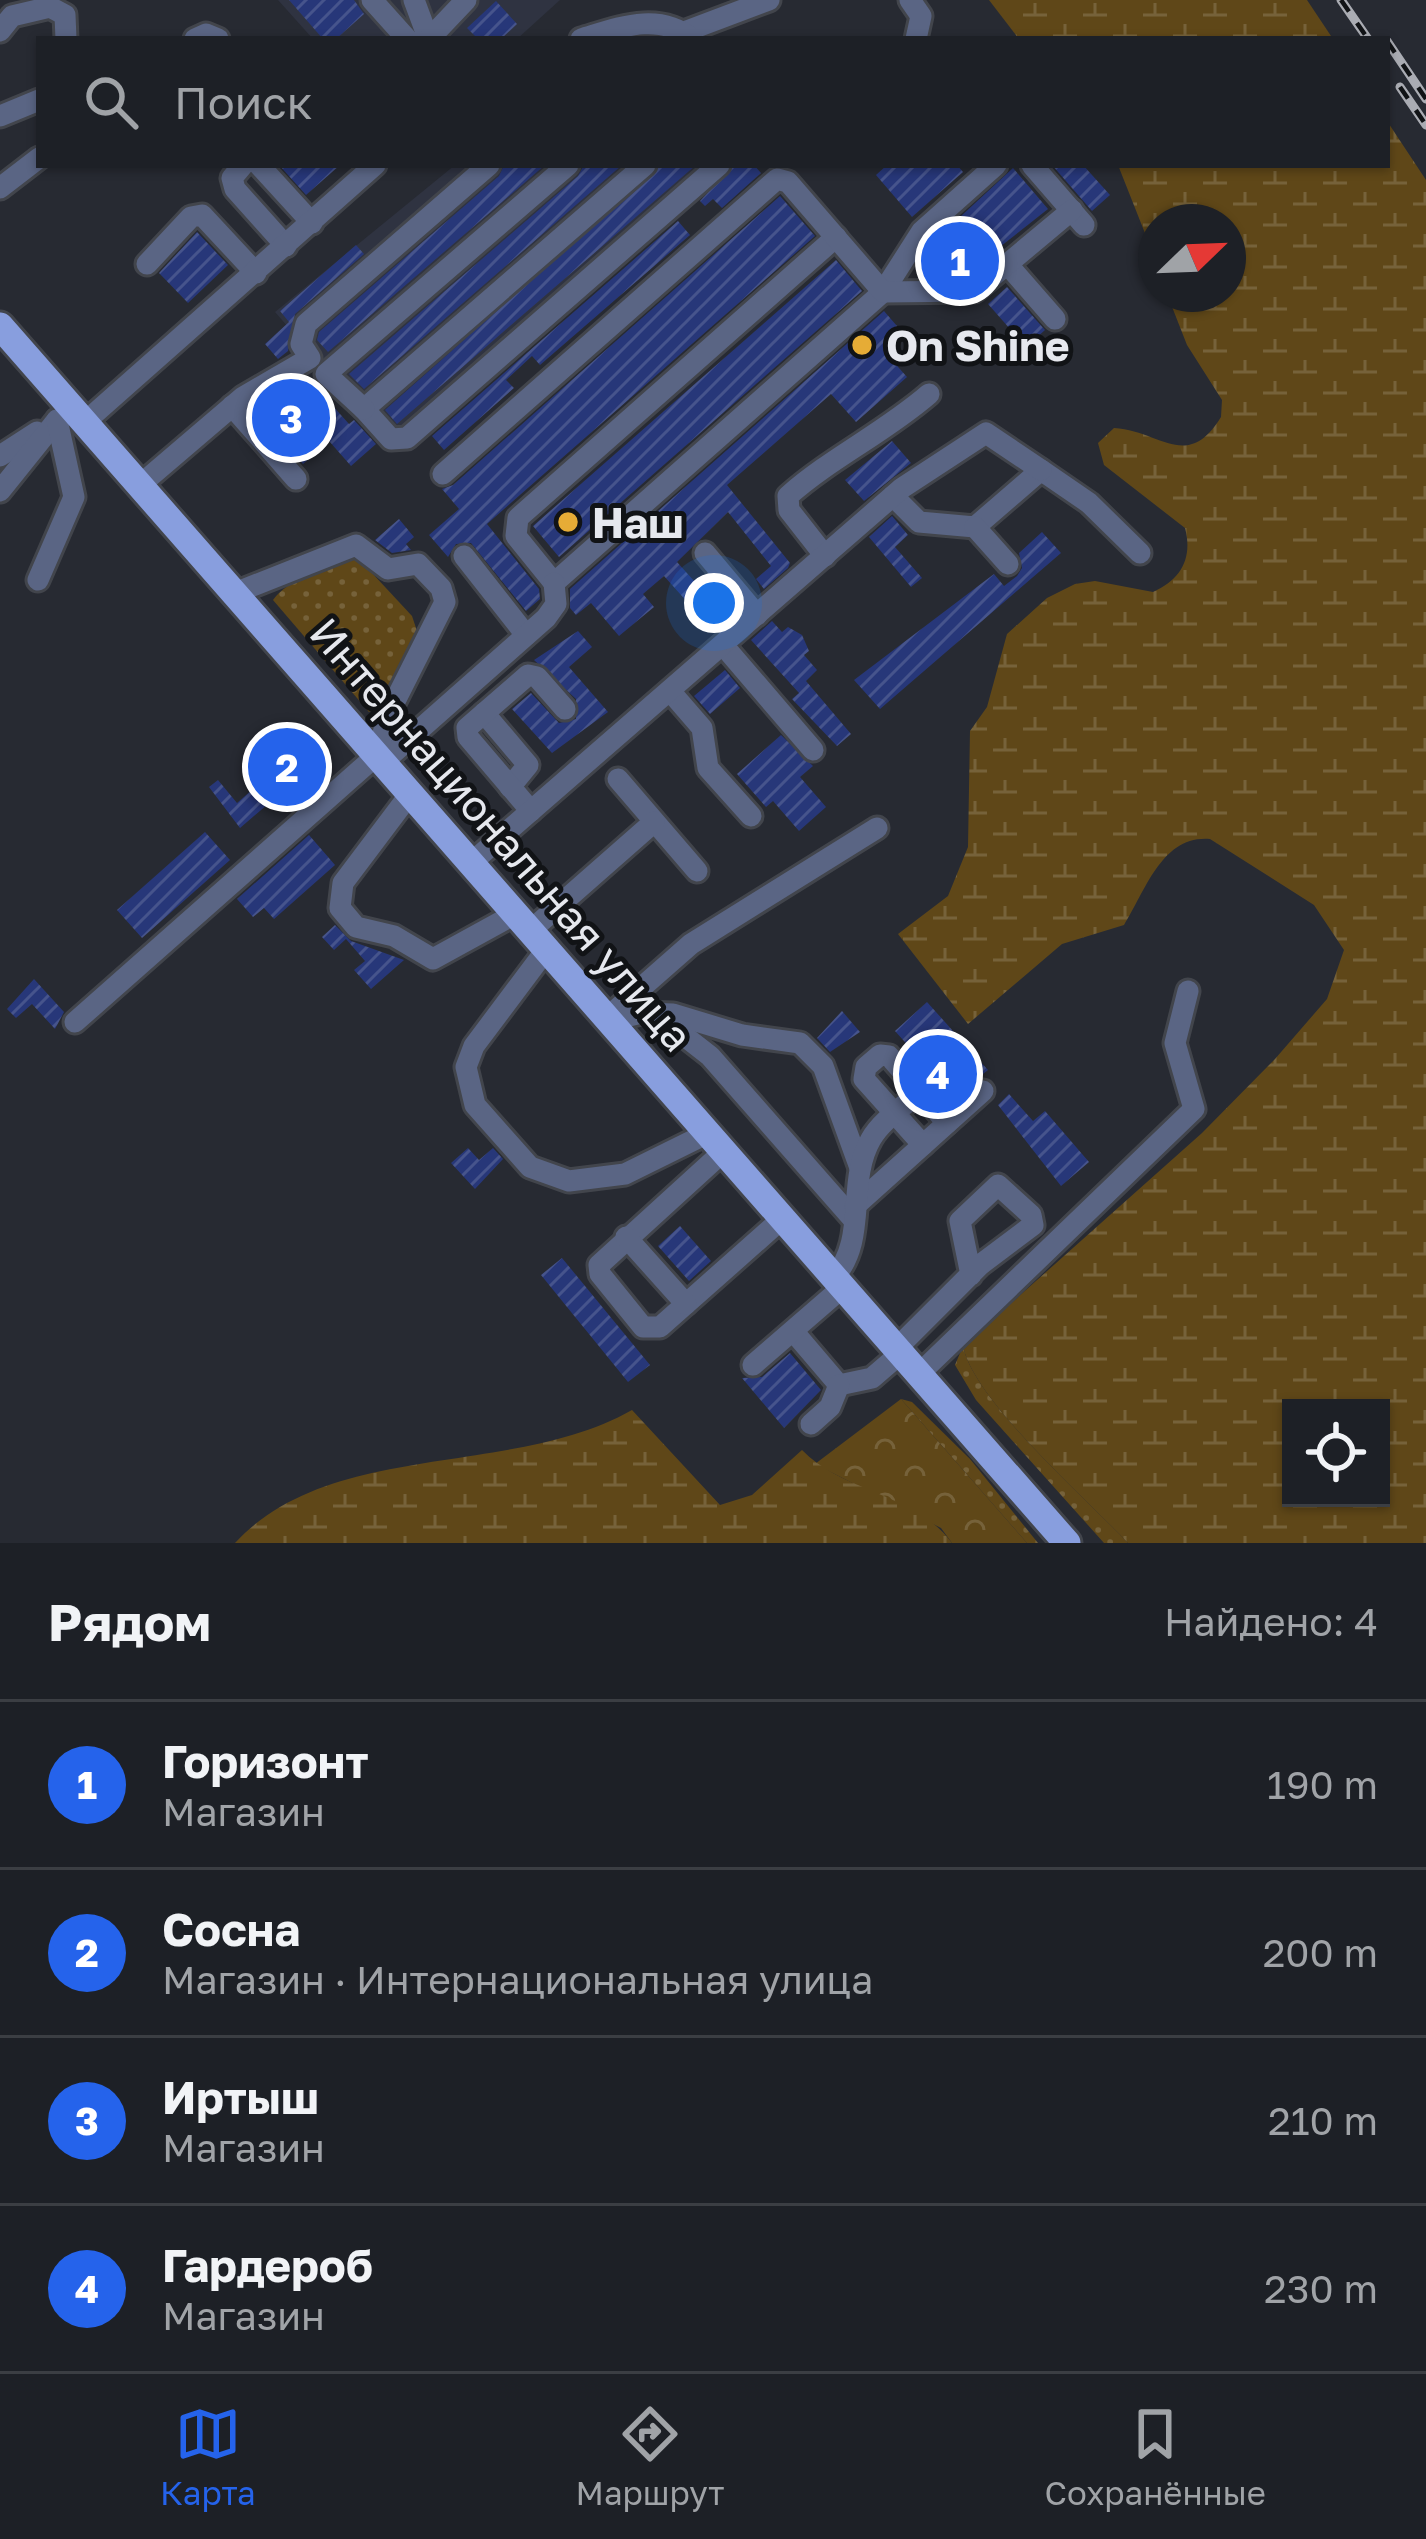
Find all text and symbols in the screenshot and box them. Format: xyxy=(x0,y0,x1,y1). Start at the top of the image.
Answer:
search box xyxy=(36,36,1390,168)
icon: search xyxy=(78,69,144,135)
text: Поиск xyxy=(174,75,313,129)
north arrow xyxy=(1138,204,1246,312)
pin: 1 xyxy=(921,216,999,306)
place label: On Shine xyxy=(886,320,1070,370)
marker: On Shine xyxy=(849,332,875,358)
pin: 3 xyxy=(252,373,330,463)
place label: Наш xyxy=(592,497,684,547)
marker: Наш xyxy=(555,509,581,535)
your location xyxy=(684,573,744,633)
street label: Интернациональная улица xyxy=(300,607,704,1061)
pin: 2 xyxy=(248,722,326,812)
pin: 4 xyxy=(899,1029,977,1119)
map controls xyxy=(1282,1399,1390,1507)
button: locate xyxy=(1282,1399,1390,1507)
text: Рядом xyxy=(48,1591,211,1652)
text: Найдено: 4 xyxy=(1164,1598,1378,1645)
text: Горизонт xyxy=(162,1734,369,1788)
text: 1 xyxy=(77,1761,97,1808)
text: 190 m xyxy=(1267,1761,1378,1808)
text: Магазин xyxy=(162,1788,325,1835)
text: Сосна xyxy=(162,1902,300,1956)
text: 2 xyxy=(75,1929,99,1976)
text: 200 m xyxy=(1263,1929,1378,1976)
text: Магазин · Интернациональная улица xyxy=(162,1956,873,2003)
text: Иртыш xyxy=(162,2070,319,2124)
text: 3 xyxy=(75,2097,99,2144)
text: 210 m xyxy=(1268,2097,1378,2144)
text: Магазин xyxy=(162,2124,325,2171)
text: Гардероб xyxy=(162,2238,373,2292)
text: 4 xyxy=(75,2265,99,2312)
text: 230 m xyxy=(1264,2265,1378,2312)
text: Магазин xyxy=(162,2292,325,2339)
tab: Карта xyxy=(160,2401,256,2512)
tab: Маршрут xyxy=(576,2401,725,2512)
tab: Сохранённые xyxy=(1045,2401,1266,2512)

